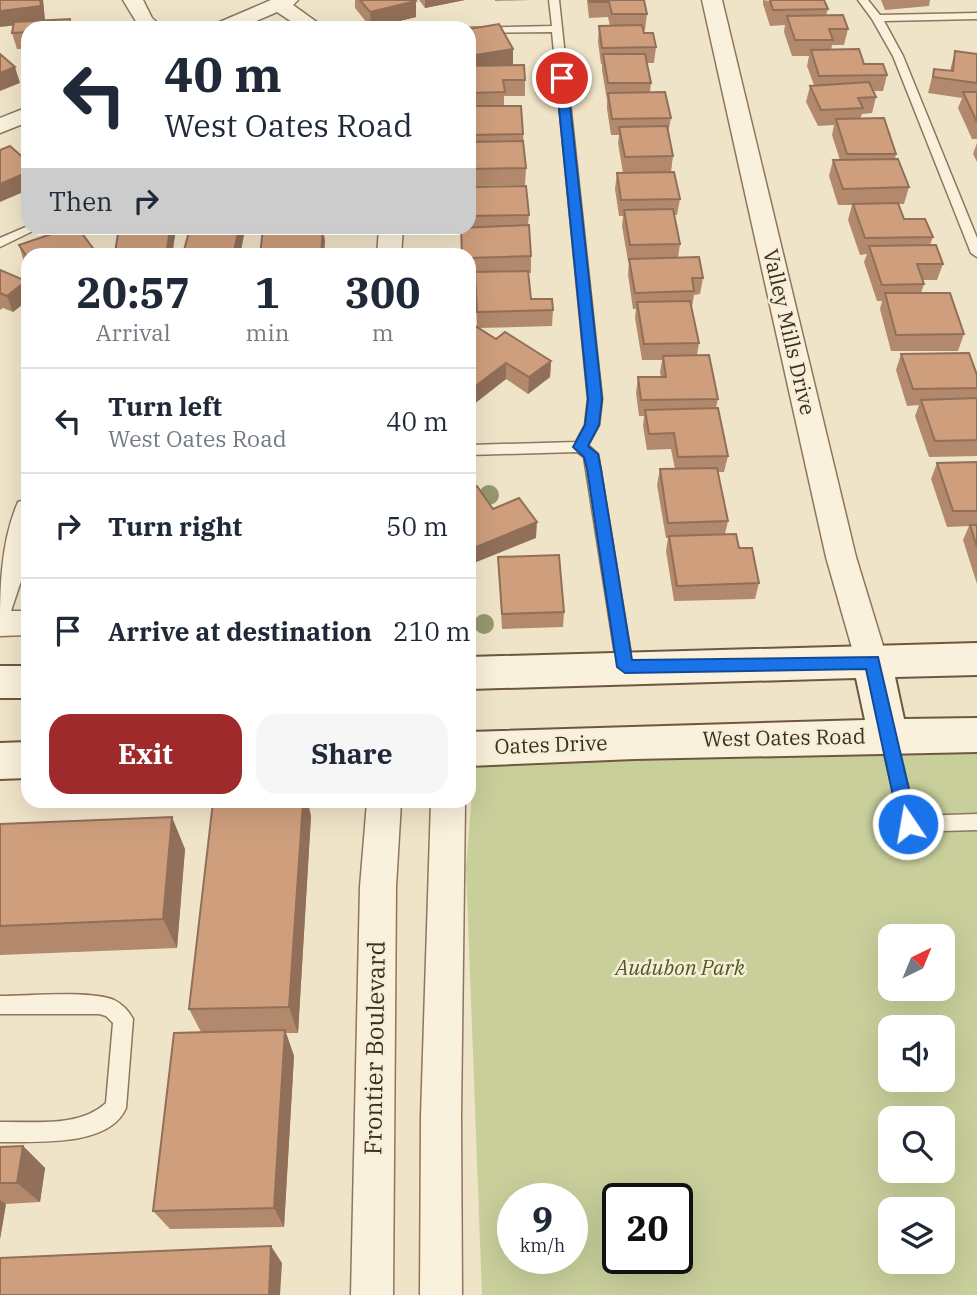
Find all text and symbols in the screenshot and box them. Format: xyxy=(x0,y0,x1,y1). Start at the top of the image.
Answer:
text: 40 m xyxy=(164,42,282,105)
pin xyxy=(532,48,592,108)
icon: left xyxy=(49,49,140,140)
icon: arrive xyxy=(543,59,581,97)
text: West Oates Road xyxy=(164,104,413,146)
icon: right xyxy=(127,182,165,220)
text: Then xyxy=(49,184,113,218)
street label: Valley Mills Drive xyxy=(757,246,823,418)
text: 20:57 xyxy=(76,265,190,320)
text: 1 xyxy=(255,265,280,320)
text: 300 xyxy=(345,265,420,320)
text: Arrival xyxy=(96,317,171,347)
text: min xyxy=(246,317,289,347)
text: m xyxy=(372,317,394,347)
text: Turn left xyxy=(108,389,222,423)
icon: left xyxy=(49,402,87,440)
text: 40 m xyxy=(386,404,448,438)
text: West Oates Road xyxy=(108,423,287,453)
icon: right xyxy=(49,507,87,545)
text: Turn right xyxy=(108,509,242,543)
text: 50 m xyxy=(386,509,448,543)
icon: arrive xyxy=(49,612,87,650)
text: Arrive at destination xyxy=(108,614,372,648)
text: 210 m xyxy=(393,614,471,648)
button: Exit xyxy=(49,714,242,794)
button: Share xyxy=(256,714,448,794)
street label: West Oates Road xyxy=(702,722,866,752)
street label: Oates Drive xyxy=(494,728,608,760)
position arrow xyxy=(871,787,945,861)
north arrow xyxy=(878,924,956,1001)
map controls xyxy=(878,924,955,1274)
street label: Frontier Boulevard xyxy=(356,941,392,1155)
park label: Audubon Park xyxy=(613,953,746,981)
button: sound xyxy=(878,1015,955,1092)
button: search xyxy=(878,1106,955,1183)
speed limit sign: 20 xyxy=(602,1183,693,1274)
text: 9 xyxy=(532,1196,553,1242)
button: layers xyxy=(878,1197,955,1274)
text: km/h xyxy=(520,1234,565,1257)

